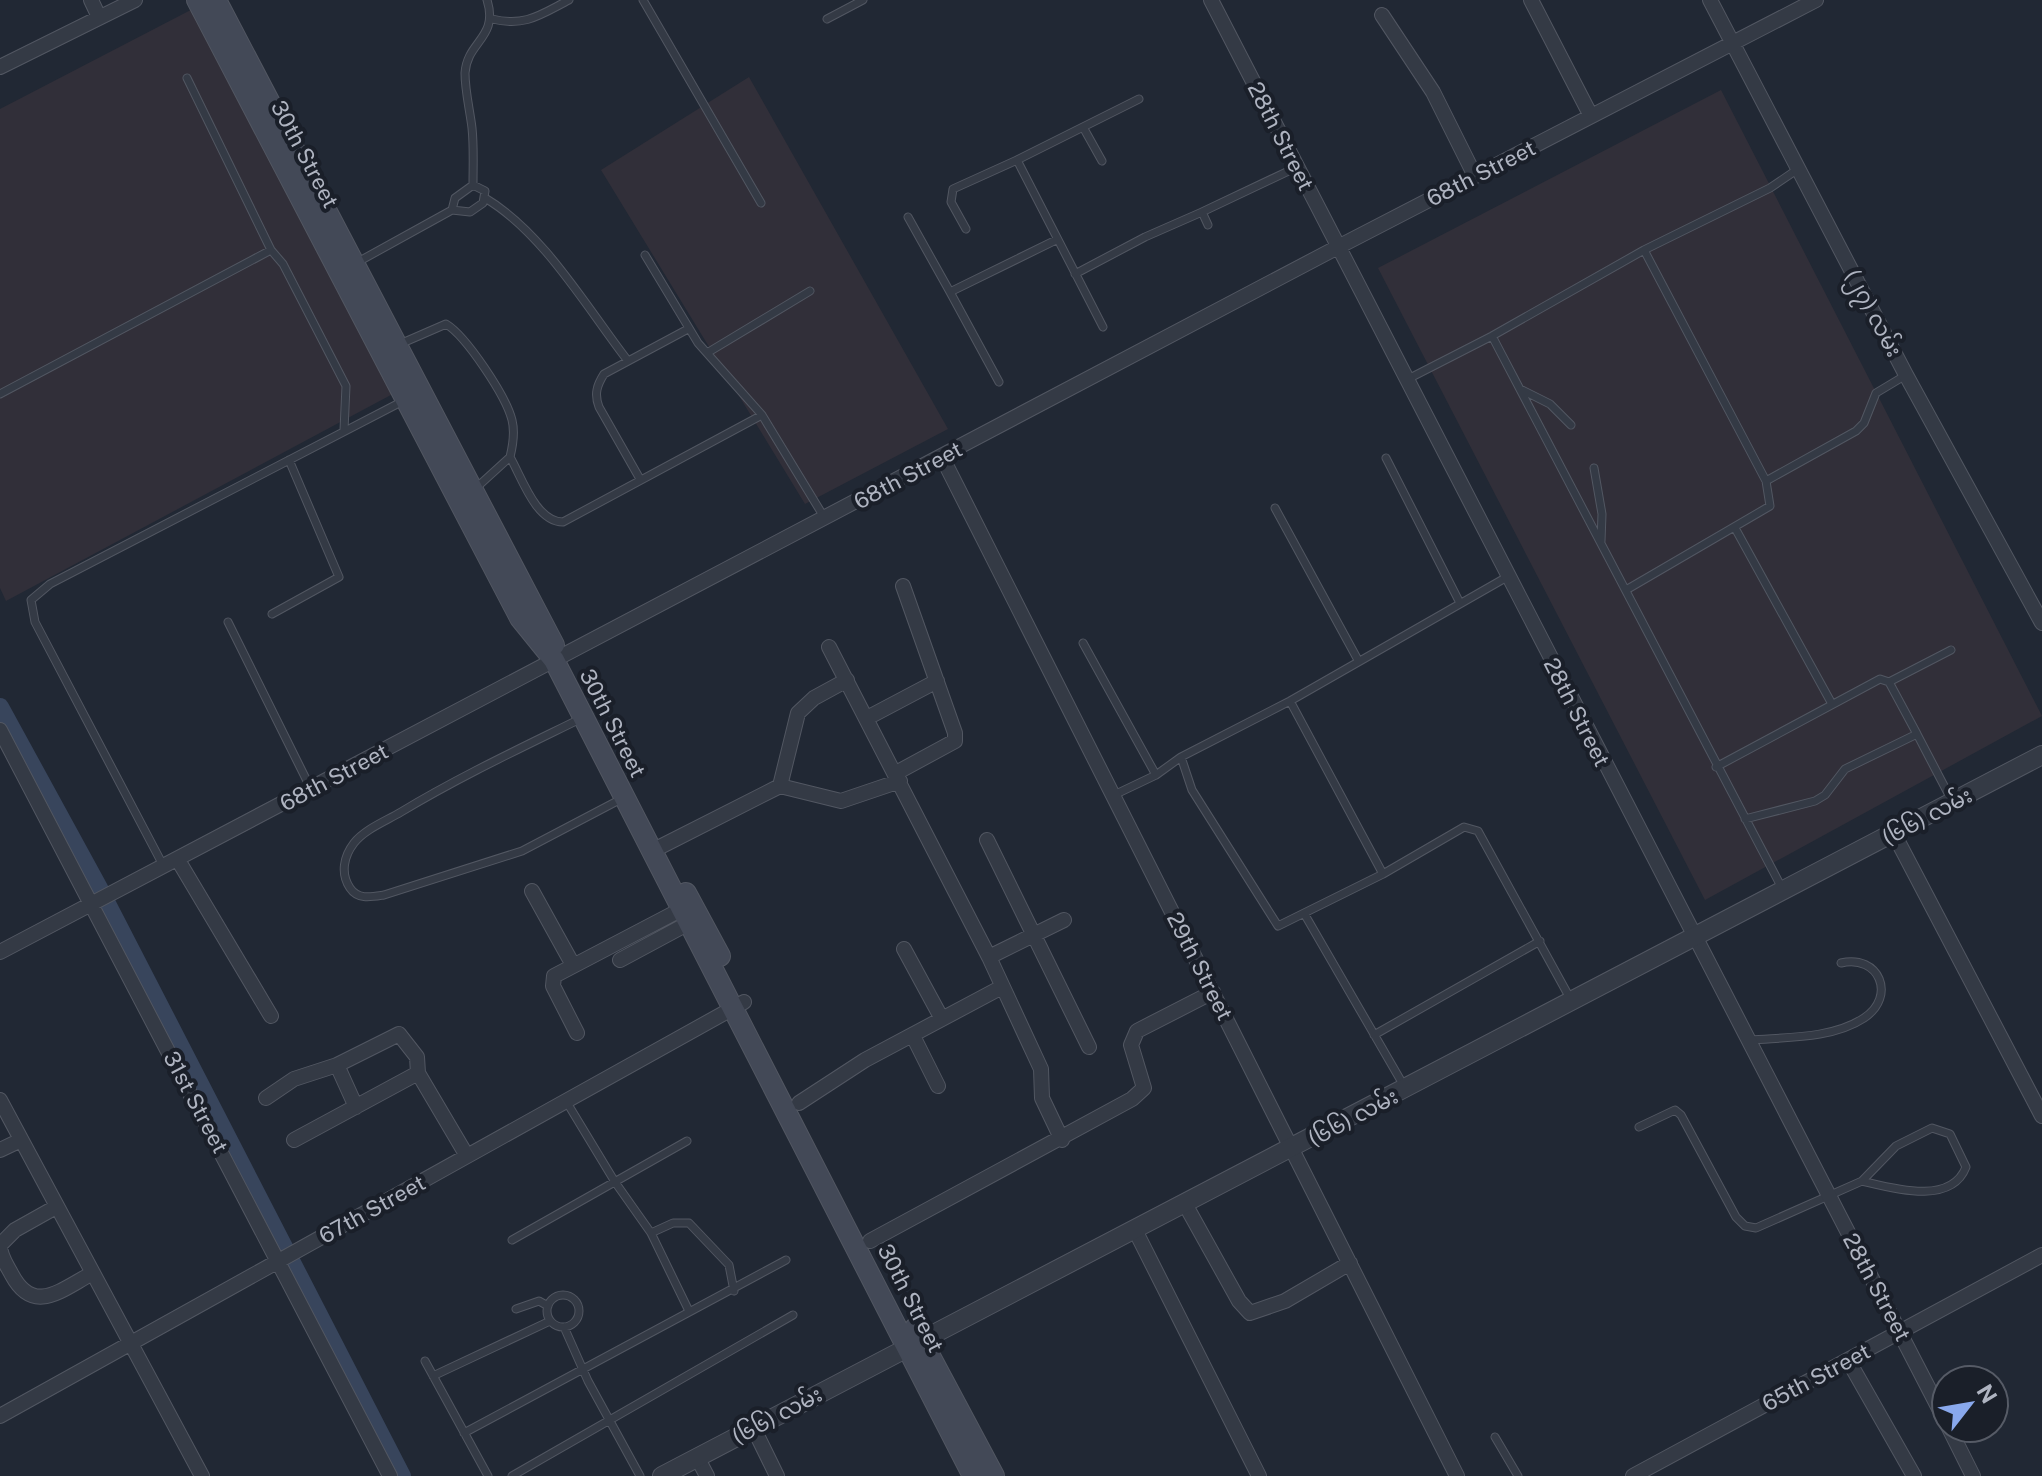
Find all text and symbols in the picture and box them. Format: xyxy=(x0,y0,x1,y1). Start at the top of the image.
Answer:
street label: 28th Street xyxy=(1243,77,1319,195)
street label: 30th Street xyxy=(266,96,344,212)
street label: 68th Street xyxy=(1422,134,1540,212)
street label: (၂၇) လမ်း xyxy=(1836,264,1910,363)
street label: 68th Street xyxy=(850,436,966,514)
street label: 28th Street xyxy=(1539,653,1615,771)
street label: 30th Street xyxy=(575,665,651,781)
street label: 68th Street xyxy=(276,738,392,816)
street label: (၆၆) လမ်း xyxy=(1877,780,1976,850)
street label: 29th Street xyxy=(1162,908,1238,1024)
street label: 31st Street xyxy=(158,1047,234,1157)
street label: (၆၆) လမ်း xyxy=(1303,1081,1402,1151)
street label: 67th Street xyxy=(314,1169,430,1249)
street label: 28th Street xyxy=(1838,1229,1916,1345)
street label: 30th Street xyxy=(873,1240,949,1356)
street label: 65th Street xyxy=(1758,1338,1874,1416)
north arrow xyxy=(1930,1364,2010,1444)
street label: (၆၆) လမ်း xyxy=(727,1379,826,1449)
text: N xyxy=(1972,1380,2003,1408)

